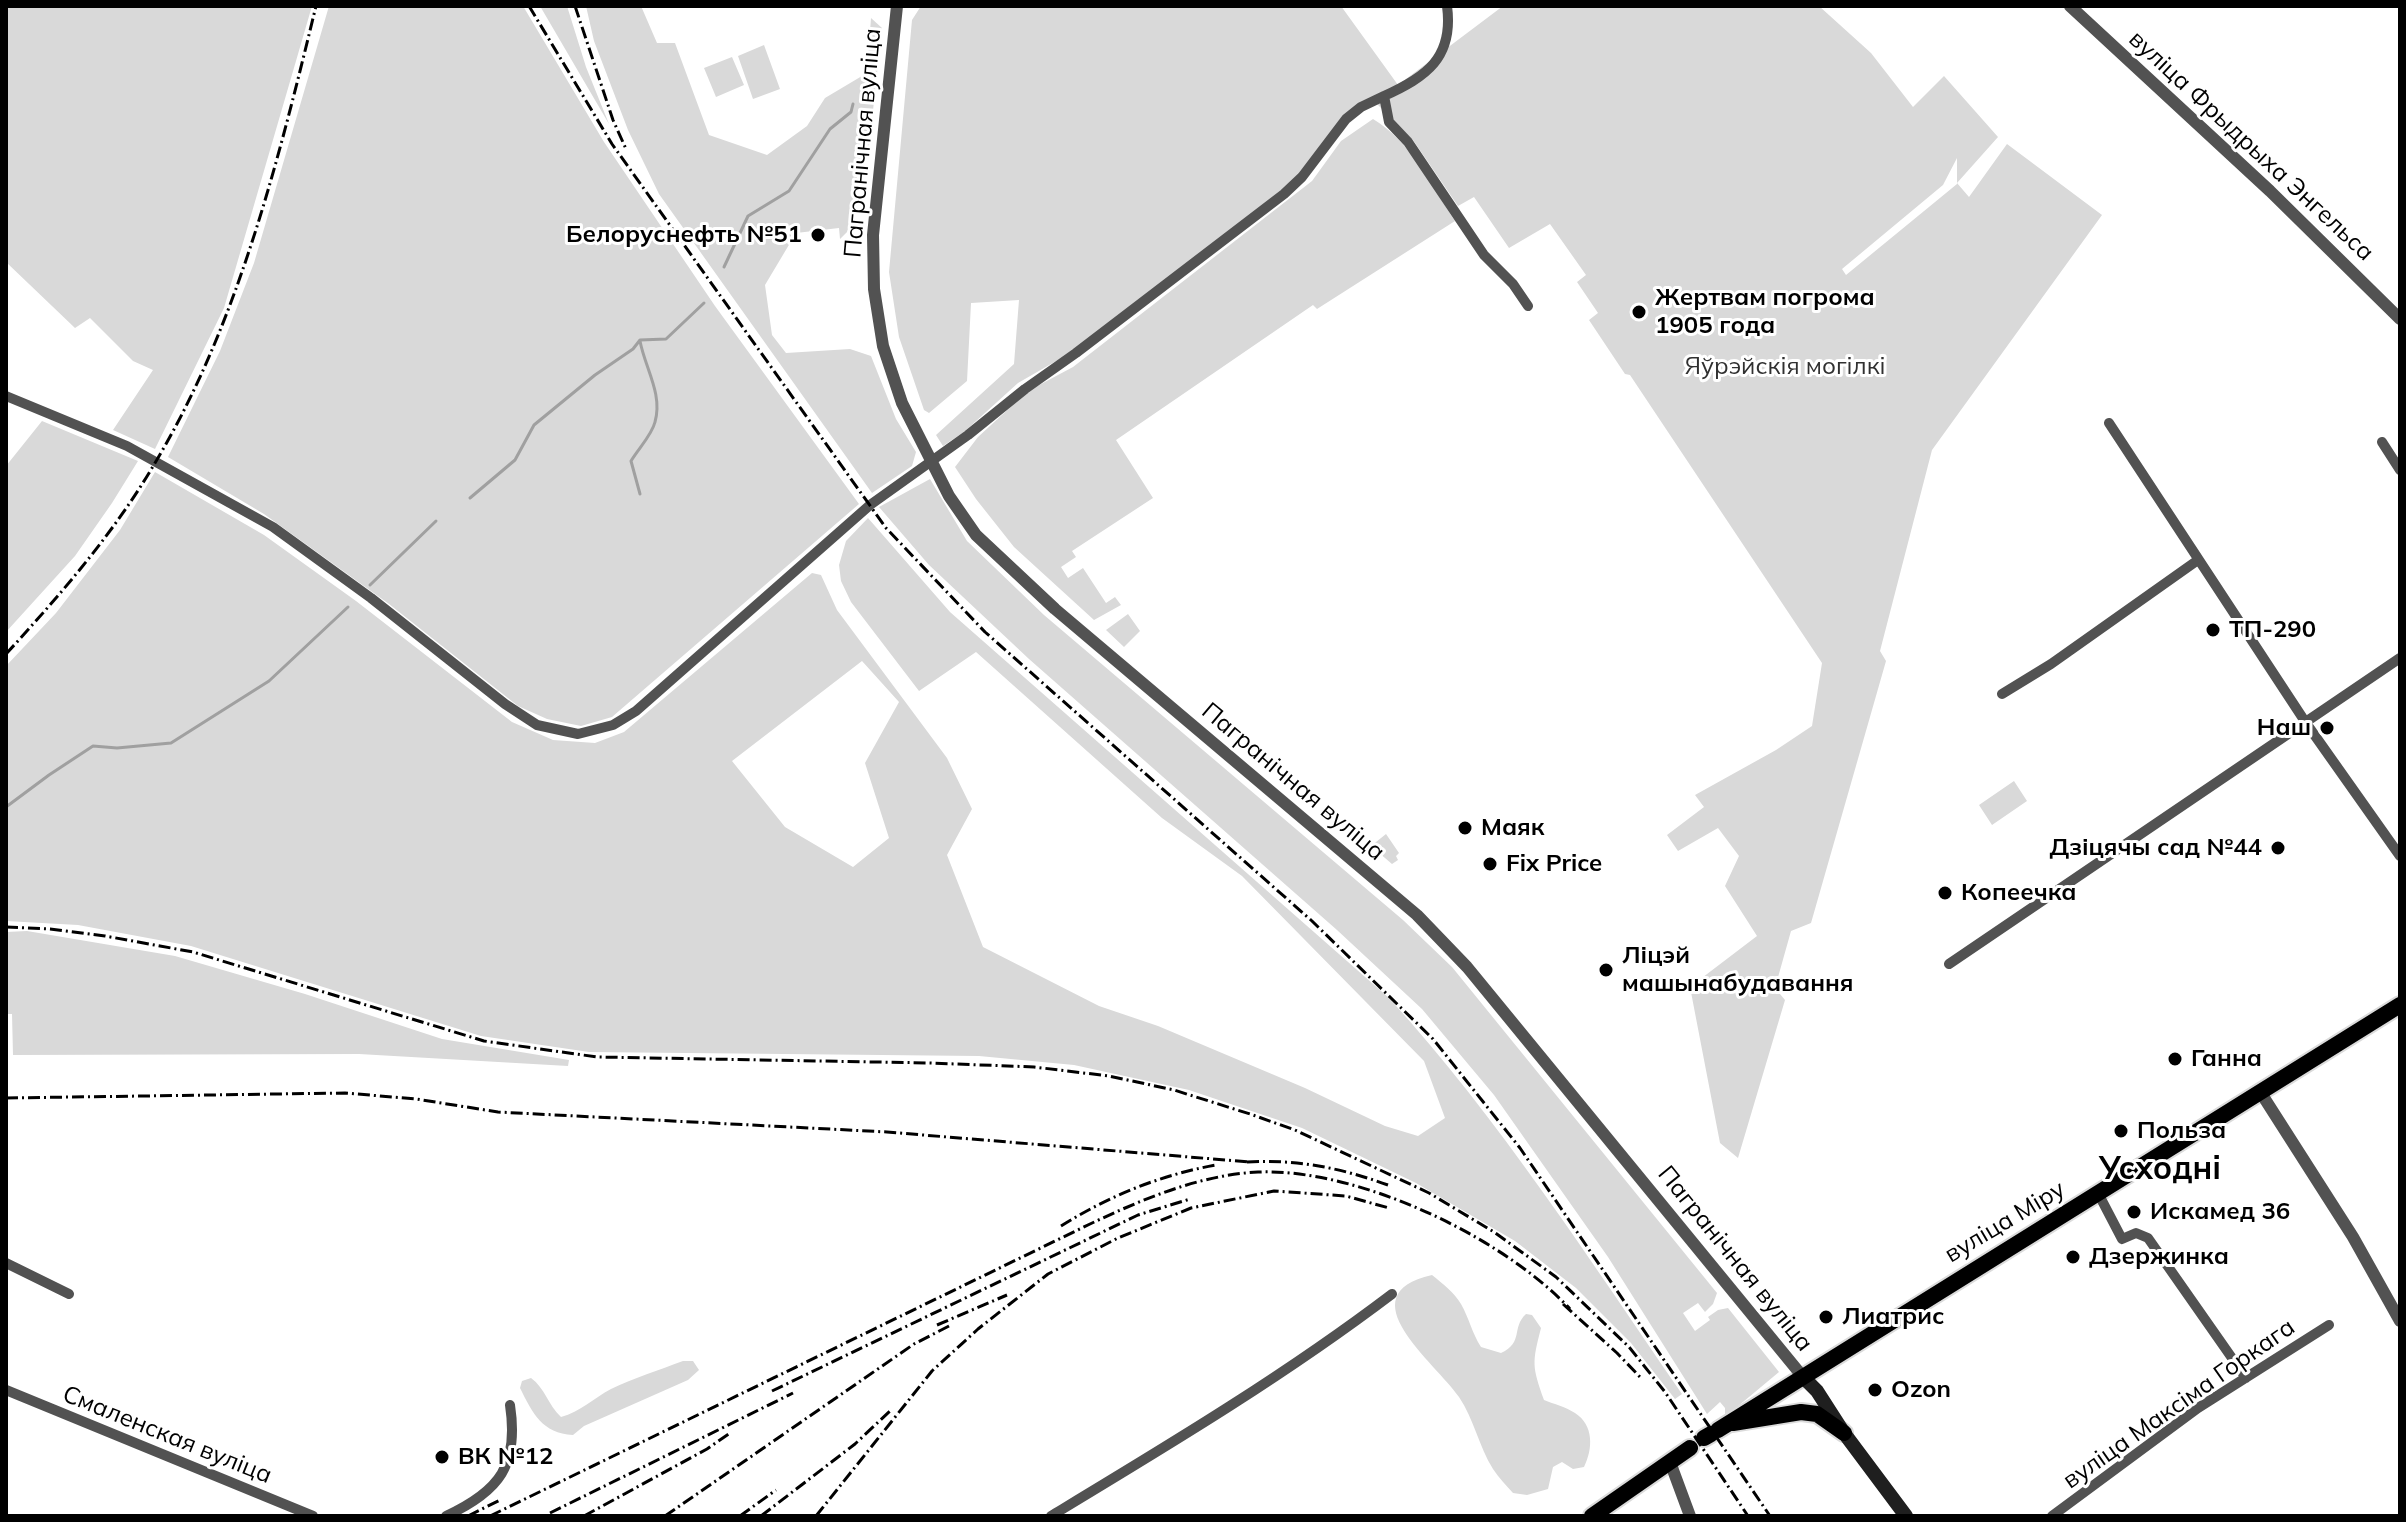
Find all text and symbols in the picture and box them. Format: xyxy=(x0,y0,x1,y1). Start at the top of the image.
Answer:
street label: вуліца Фрыдрыха Энгельса xyxy=(2123,25,2379,267)
street label: Пагранічная вуліца xyxy=(839,27,887,259)
place label: Белоруснефть №51 xyxy=(566,221,802,249)
marker: Белоруснефть №51 xyxy=(809,226,827,244)
place label: Жертвам погрома 1905 года xyxy=(1655,284,1875,340)
marker: Жертвам погрома 1905 года xyxy=(1630,303,1648,321)
park label: Яўрэйскія могілкі xyxy=(1685,353,1885,381)
place label: ТП-290 xyxy=(2229,616,2316,644)
marker: ТП-290 xyxy=(2204,621,2222,639)
street label: Пагранічная вуліца xyxy=(1196,697,1390,867)
place label: Наш xyxy=(2257,714,2311,742)
marker: Наш xyxy=(2318,719,2336,737)
place label: Маяк xyxy=(1481,814,1544,842)
marker: Маяк xyxy=(1456,819,1474,837)
place label: Дзіцячы сад №44 xyxy=(2050,834,2262,862)
marker: Дзіцячы сад №44 xyxy=(2269,839,2287,857)
place label: Fix Price xyxy=(1506,850,1602,878)
marker: Fix Price xyxy=(1481,855,1499,873)
place label: Копеечка xyxy=(1961,879,2077,907)
marker: Копеечка xyxy=(1936,884,1954,902)
place label: Ліцэй машынабудавання xyxy=(1622,942,1854,998)
marker: Ліцэй машынабудавання xyxy=(1597,961,1615,979)
place label: Ганна xyxy=(2191,1045,2262,1073)
marker: Ганна xyxy=(2166,1050,2184,1068)
place label: Польза xyxy=(2137,1117,2226,1145)
marker: Польза xyxy=(2112,1122,2130,1140)
district label: Усходні xyxy=(2099,1150,2221,1188)
street label: Пагранічная вуліца xyxy=(1651,1160,1819,1358)
street label: вуліца Міру xyxy=(1940,1175,2070,1269)
place label: Искамед 36 xyxy=(2150,1198,2290,1226)
marker: Искамед 36 xyxy=(2125,1203,2143,1221)
place label: Дзержинка xyxy=(2089,1243,2229,1271)
marker: Дзержинка xyxy=(2064,1248,2082,1266)
place label: Лиатрис xyxy=(1842,1303,1945,1331)
marker: Лиатрис xyxy=(1817,1308,1835,1326)
street label: вуліца Максіма Горкага xyxy=(2058,1313,2300,1495)
place label: Ozon xyxy=(1891,1376,1951,1404)
street label: Смаленская вуліца xyxy=(58,1380,276,1490)
marker: Ozon xyxy=(1866,1381,1884,1399)
place label: ВК №12 xyxy=(458,1443,553,1471)
marker: ВК №12 xyxy=(433,1448,451,1466)

